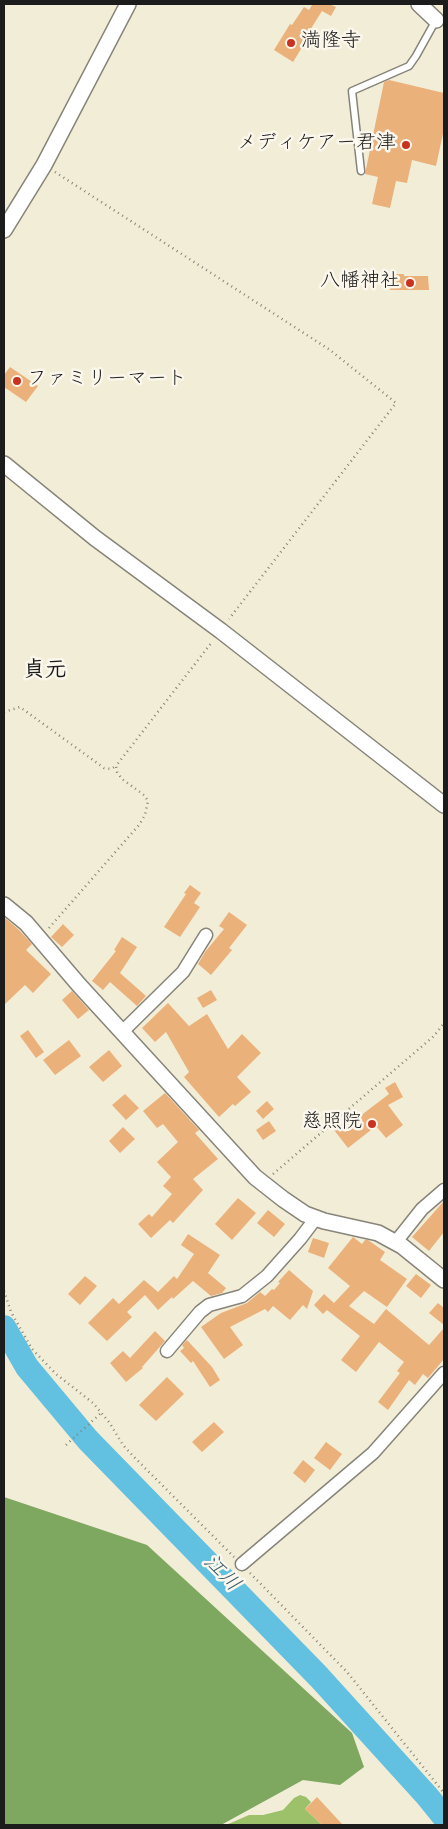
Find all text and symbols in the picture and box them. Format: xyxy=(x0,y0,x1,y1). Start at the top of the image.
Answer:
place label: 満隆寺 xyxy=(301,31,361,55)
marker: 満隆寺 xyxy=(285,37,297,49)
place label: メディケアー君津 xyxy=(237,133,396,157)
marker: メディケアー君津 xyxy=(400,139,412,151)
place label: 八幡神社 xyxy=(320,271,400,295)
marker: 八幡神社 xyxy=(404,277,416,289)
place label: ファミリーマート xyxy=(27,369,187,393)
marker: ファミリーマート xyxy=(11,375,23,387)
district label: 貞元 xyxy=(23,660,67,686)
place label: 慈照院 xyxy=(302,1112,362,1136)
marker: 慈照院 xyxy=(366,1118,378,1130)
water label: 江川 xyxy=(196,1551,244,1599)

